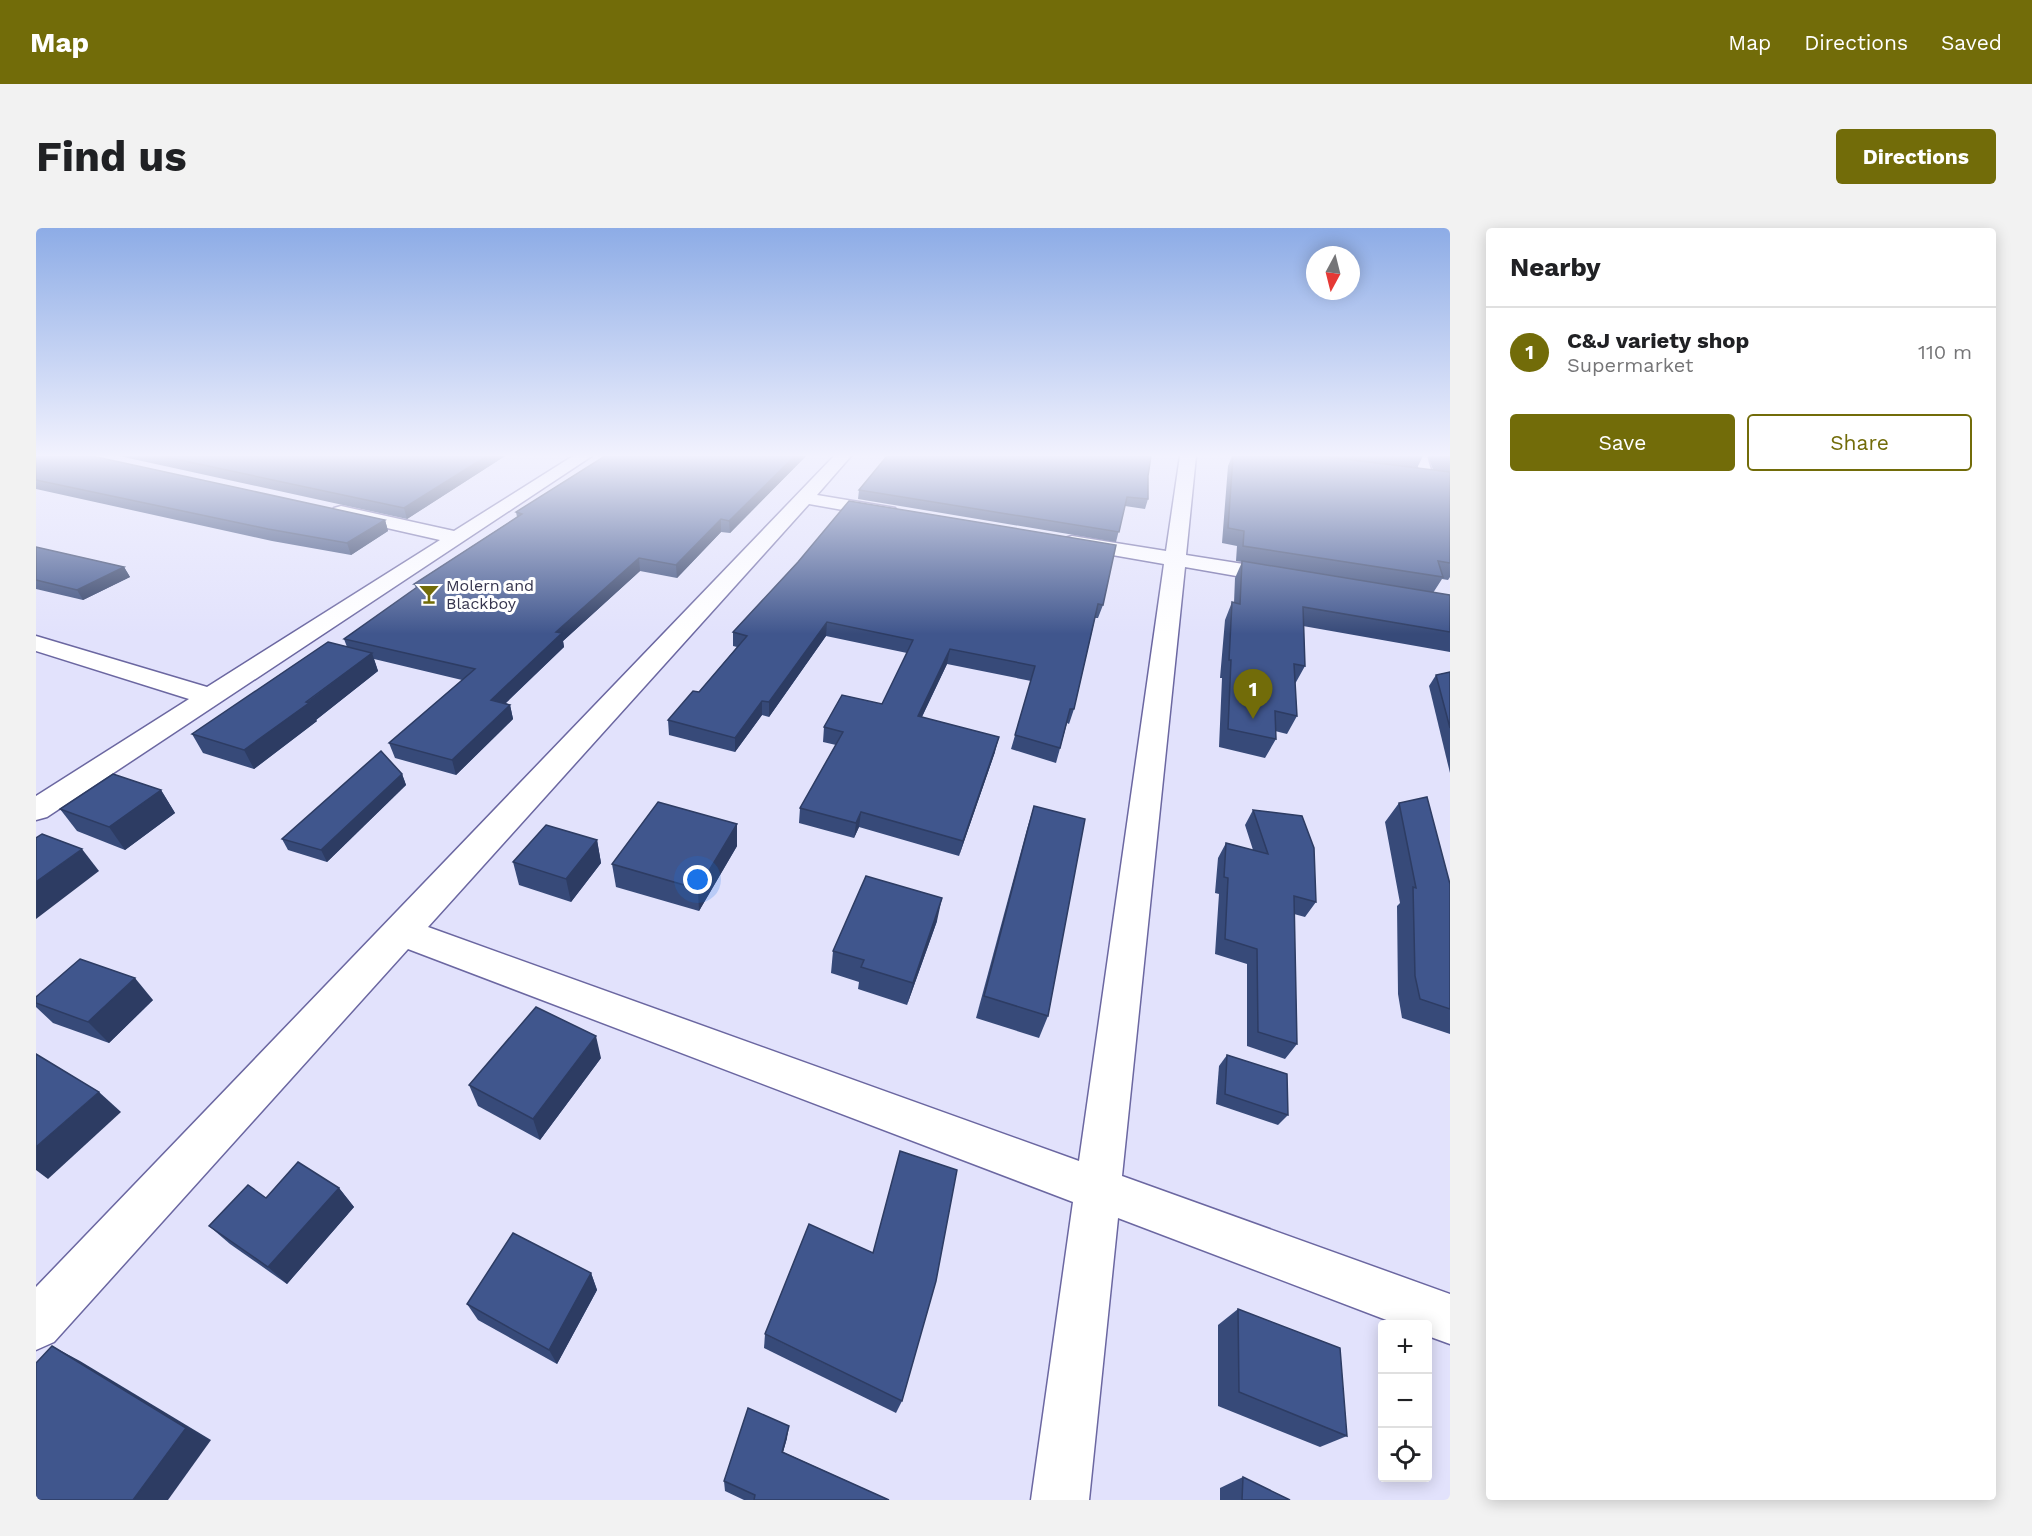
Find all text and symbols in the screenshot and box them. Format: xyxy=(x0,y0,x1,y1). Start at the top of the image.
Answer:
text: Map xyxy=(30,26,89,59)
text: Map xyxy=(1728,30,1771,55)
text: Directions xyxy=(1804,30,1908,55)
text: Saved xyxy=(1941,30,2002,55)
button: Directions xyxy=(1836,129,1996,184)
text: Find us xyxy=(36,132,187,181)
north arrow xyxy=(1306,246,1360,300)
text: Nearby xyxy=(1510,252,1601,282)
text: C&J variety shop xyxy=(1567,328,1749,353)
text: 1 xyxy=(1525,340,1534,364)
text: 110 m xyxy=(1918,340,1972,364)
text: Supermarket xyxy=(1567,353,1693,377)
button: Save xyxy=(1510,414,1735,471)
button: Share xyxy=(1747,414,1972,471)
place label: Molern and Blackboy xyxy=(446,576,534,613)
bar icon: Molern and Blackboy xyxy=(417,582,441,606)
pin: 1 xyxy=(1234,670,1272,719)
your location xyxy=(683,865,712,894)
map controls xyxy=(1378,1320,1432,1482)
button: + xyxy=(1378,1320,1432,1374)
button: − xyxy=(1378,1374,1432,1428)
button: locate xyxy=(1378,1428,1432,1482)

